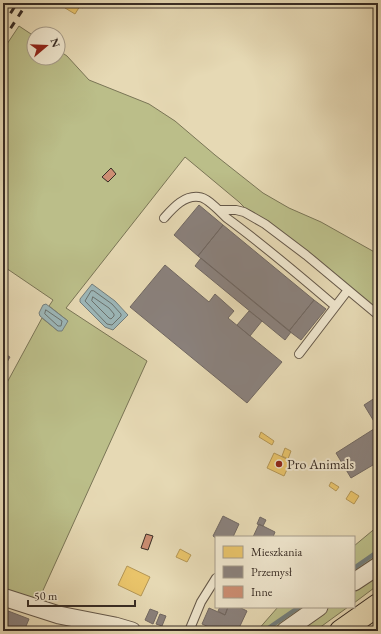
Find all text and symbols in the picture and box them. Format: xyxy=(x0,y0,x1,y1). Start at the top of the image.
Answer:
north arrow xyxy=(26,26,66,66)
text: N xyxy=(47,36,64,49)
place label: Pro Animals xyxy=(287,455,354,473)
marker: Pro Animals xyxy=(274,459,284,469)
legend xyxy=(215,536,355,608)
text: Mieszkania xyxy=(251,544,303,560)
text: Przemysł xyxy=(251,564,292,580)
scale bar xyxy=(28,582,135,608)
text: Inne xyxy=(251,584,273,600)
text: 50 m xyxy=(34,588,58,604)

